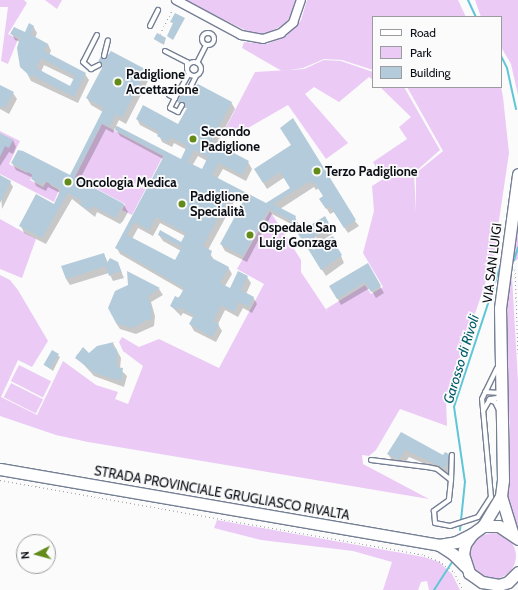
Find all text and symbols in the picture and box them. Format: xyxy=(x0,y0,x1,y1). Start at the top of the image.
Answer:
legend xyxy=(372,16,502,88)
text: Road xyxy=(410,25,436,40)
text: Park xyxy=(410,45,432,60)
text: Building xyxy=(410,65,451,80)
place label: Padiglione Accettazione xyxy=(126,67,198,98)
marker: Padiglione Accettazione xyxy=(113,77,123,87)
place label: Secondo Padiglione xyxy=(201,124,260,155)
marker: Secondo Padiglione xyxy=(188,134,198,144)
place label: Terzo Padiglione xyxy=(325,163,418,179)
marker: Terzo Padiglione xyxy=(312,166,322,176)
place label: Oncologia Medica xyxy=(76,174,177,190)
marker: Oncologia Medica xyxy=(63,177,73,187)
place label: Padiglione Specialità xyxy=(190,189,249,220)
marker: Padiglione Specialità xyxy=(177,199,187,209)
place label: Ospedale San Luigi Gonzaga xyxy=(259,220,337,251)
street label: VIA SAN LUIGI xyxy=(479,222,505,304)
marker: Ospedale San Luigi Gonzaga xyxy=(244,229,256,241)
water label: Garosso di Rivoli xyxy=(440,313,482,405)
street label: STRADA PROVINCIALE GRUGLIASCO RIVALTA xyxy=(93,463,351,523)
north arrow xyxy=(16,534,56,574)
text: N xyxy=(18,551,32,560)

